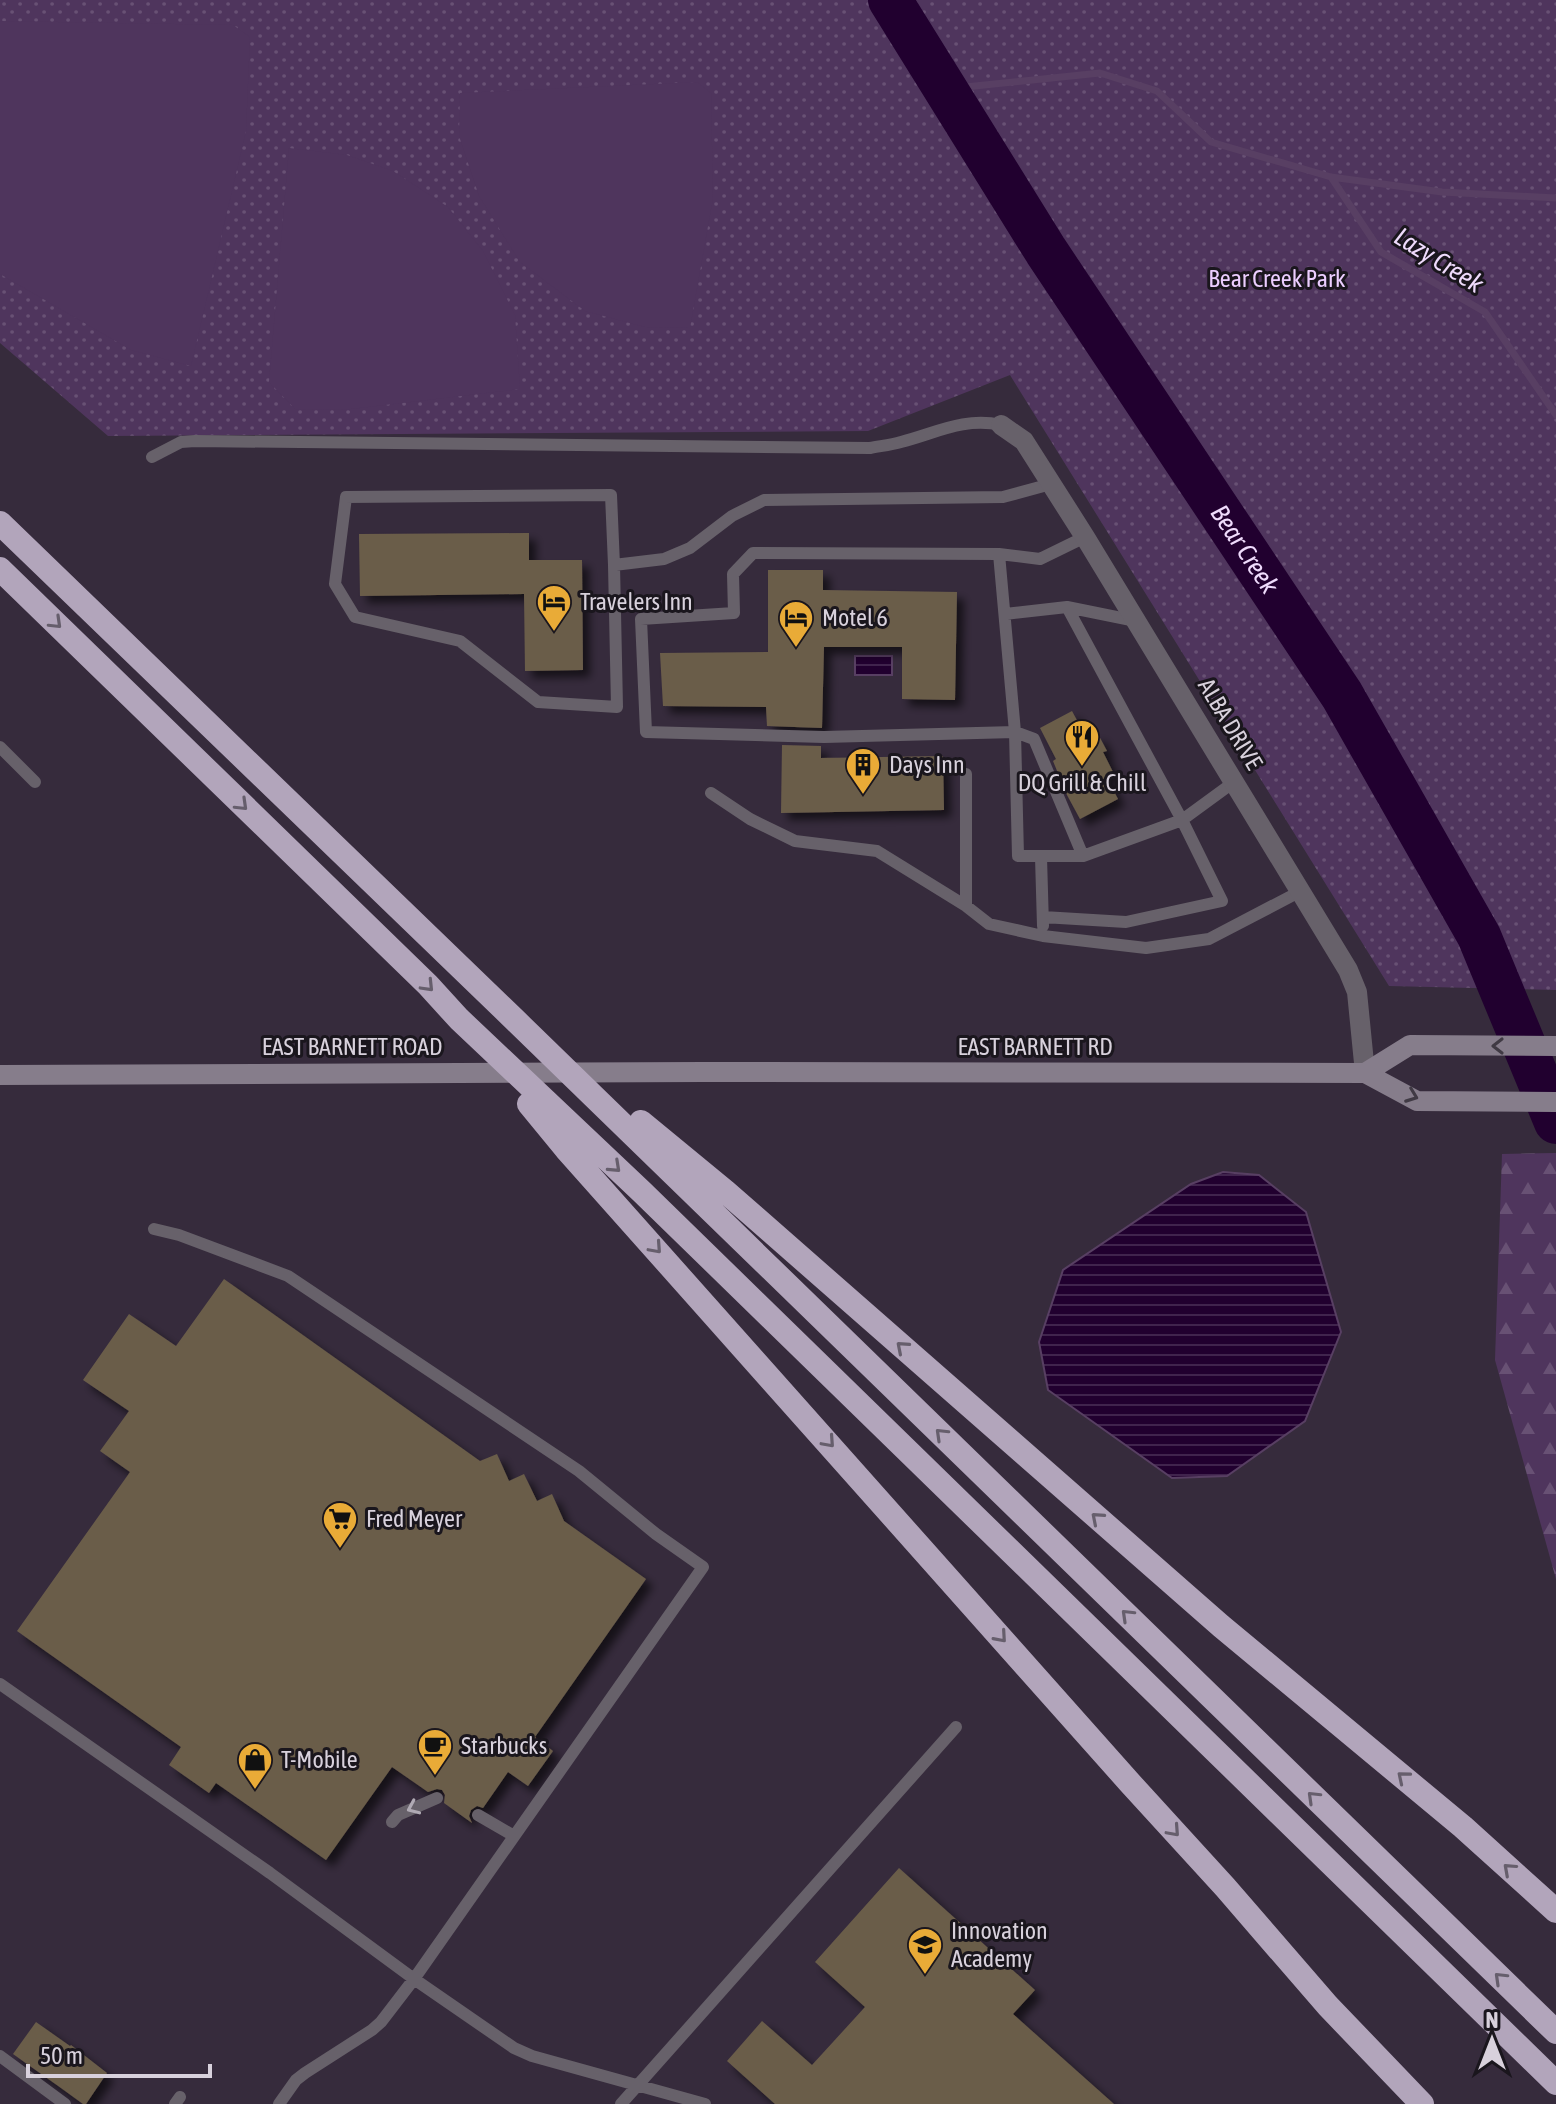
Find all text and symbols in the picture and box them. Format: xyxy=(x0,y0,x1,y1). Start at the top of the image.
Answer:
water label: Lazy Creek xyxy=(1389,221,1489,299)
park label: Bear Creek Park xyxy=(1208,265,1346,292)
water label: Bear Creek xyxy=(1205,499,1285,600)
hotel icon: Travelers Inn xyxy=(535,583,573,633)
place label: Travelers Inn xyxy=(580,588,693,615)
hotel icon: Motel 6 xyxy=(777,599,815,649)
place label: Motel 6 xyxy=(822,604,888,631)
one-way arrow xyxy=(47,614,61,629)
street label: ALBA DRIVE xyxy=(1193,673,1268,774)
restaurant icon: DQ Grill & Chill xyxy=(1063,718,1101,768)
building icon: Days Inn xyxy=(844,746,882,796)
place label: Days Inn xyxy=(889,751,965,778)
place label: DQ Grill & Chill xyxy=(1018,769,1147,796)
one-way arrow xyxy=(233,796,247,810)
one-way arrow xyxy=(419,977,434,991)
street label: EAST BARNETT ROAD xyxy=(262,1033,442,1060)
street label: EAST BARNETT RD xyxy=(957,1033,1113,1060)
one-way arrow xyxy=(1491,1037,1504,1055)
one-way arrow xyxy=(1404,1086,1418,1103)
one-way arrow xyxy=(606,1158,620,1172)
one-way arrow xyxy=(646,1239,661,1253)
one-way arrow xyxy=(896,1342,911,1357)
one-way arrow xyxy=(936,1428,950,1443)
one-way arrow xyxy=(819,1432,834,1447)
supermarket icon: Fred Meyer xyxy=(321,1500,359,1550)
place label: Fred Meyer xyxy=(366,1505,463,1532)
one-way arrow xyxy=(1092,1513,1107,1528)
one-way arrow xyxy=(1122,1610,1137,1624)
one-way arrow xyxy=(991,1627,1006,1642)
cafe icon: Starbucks xyxy=(416,1727,454,1777)
place label: Starbucks xyxy=(461,1732,547,1759)
shop icon: T-Mobile xyxy=(236,1741,274,1791)
place label: T-Mobile xyxy=(281,1746,358,1773)
one-way arrow xyxy=(1397,1772,1412,1787)
one-way arrow xyxy=(1308,1792,1322,1806)
one-way arrow xyxy=(407,1799,422,1815)
one-way arrow xyxy=(1165,1821,1179,1836)
one-way arrow xyxy=(1504,1864,1519,1879)
place label: Innovation Academy xyxy=(951,1917,1048,1972)
school or university icon: Innovation Academy xyxy=(906,1926,944,1976)
one-way arrow xyxy=(1495,1973,1509,1987)
north arrow xyxy=(1452,2000,1532,2080)
text: N xyxy=(1486,2007,1498,2033)
scale bar xyxy=(28,2028,210,2078)
text: 50 m xyxy=(40,2042,83,2069)

